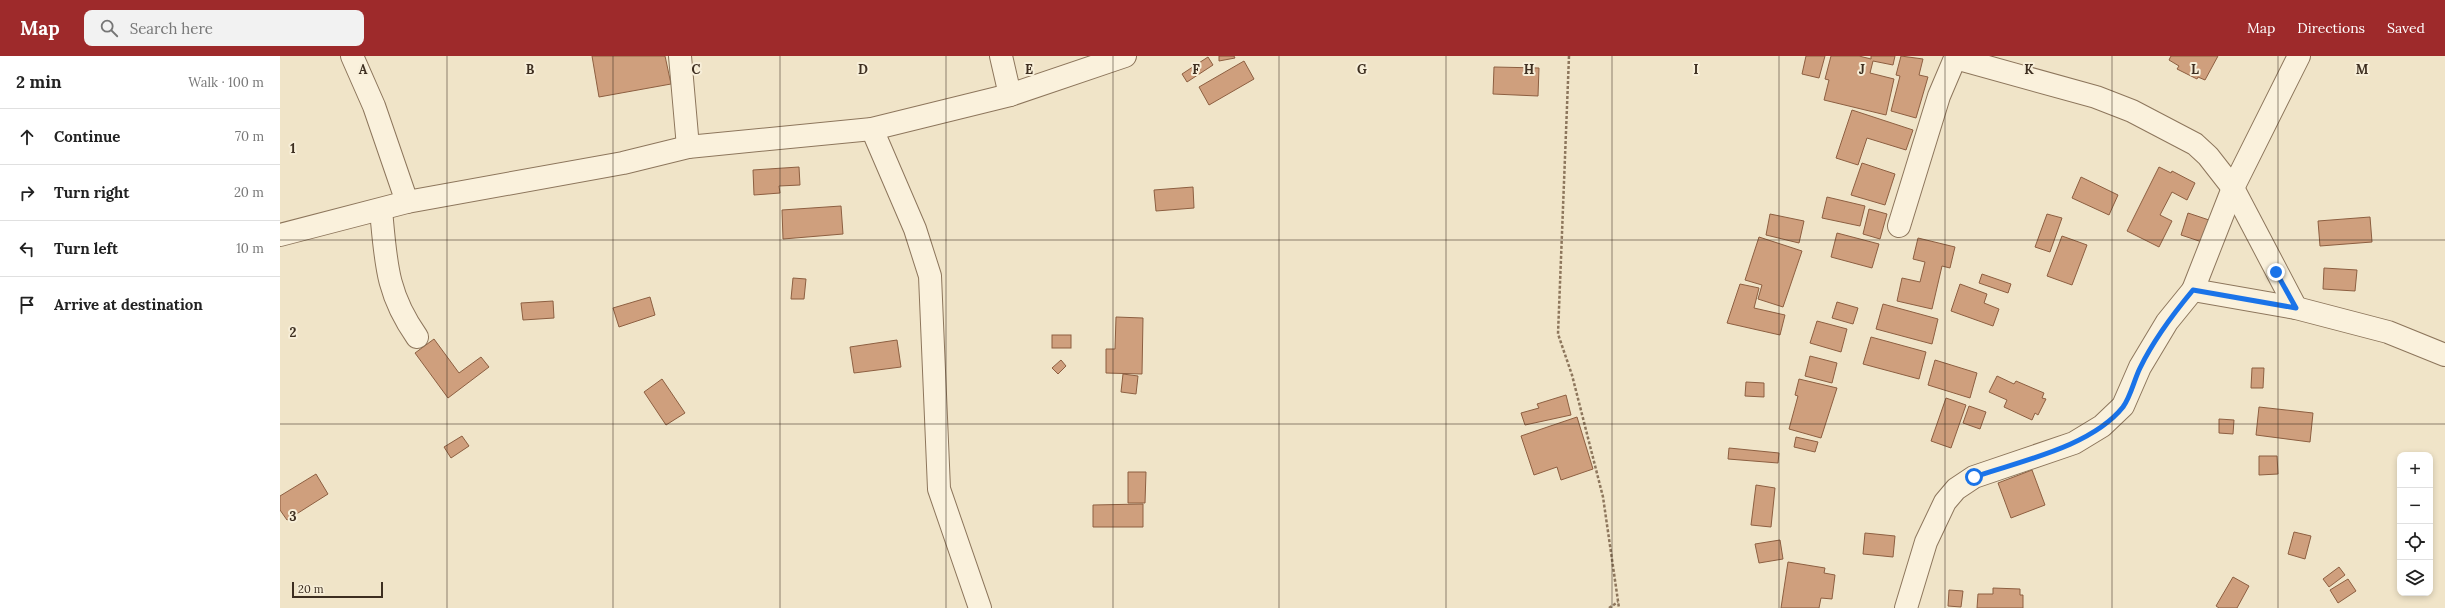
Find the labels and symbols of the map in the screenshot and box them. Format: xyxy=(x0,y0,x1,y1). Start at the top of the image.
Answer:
text: A xyxy=(359,61,368,78)
text: B xyxy=(526,61,535,78)
text: C xyxy=(692,61,701,78)
text: D xyxy=(858,61,868,78)
text: E xyxy=(1025,61,1033,78)
text: F xyxy=(1192,61,1200,78)
text: G xyxy=(1357,61,1367,78)
text: H xyxy=(1524,61,1534,78)
text: I xyxy=(1693,61,1699,78)
text: J xyxy=(1859,61,1865,78)
text: K xyxy=(2024,61,2034,78)
text: L xyxy=(2191,61,2199,78)
text: M xyxy=(2356,61,2369,78)
text: 1 xyxy=(290,140,296,157)
route end xyxy=(2267,263,2285,281)
text: 2 xyxy=(290,324,297,341)
route start xyxy=(1965,468,1983,486)
text: 3 xyxy=(289,508,297,525)
scale bar xyxy=(292,580,383,599)

